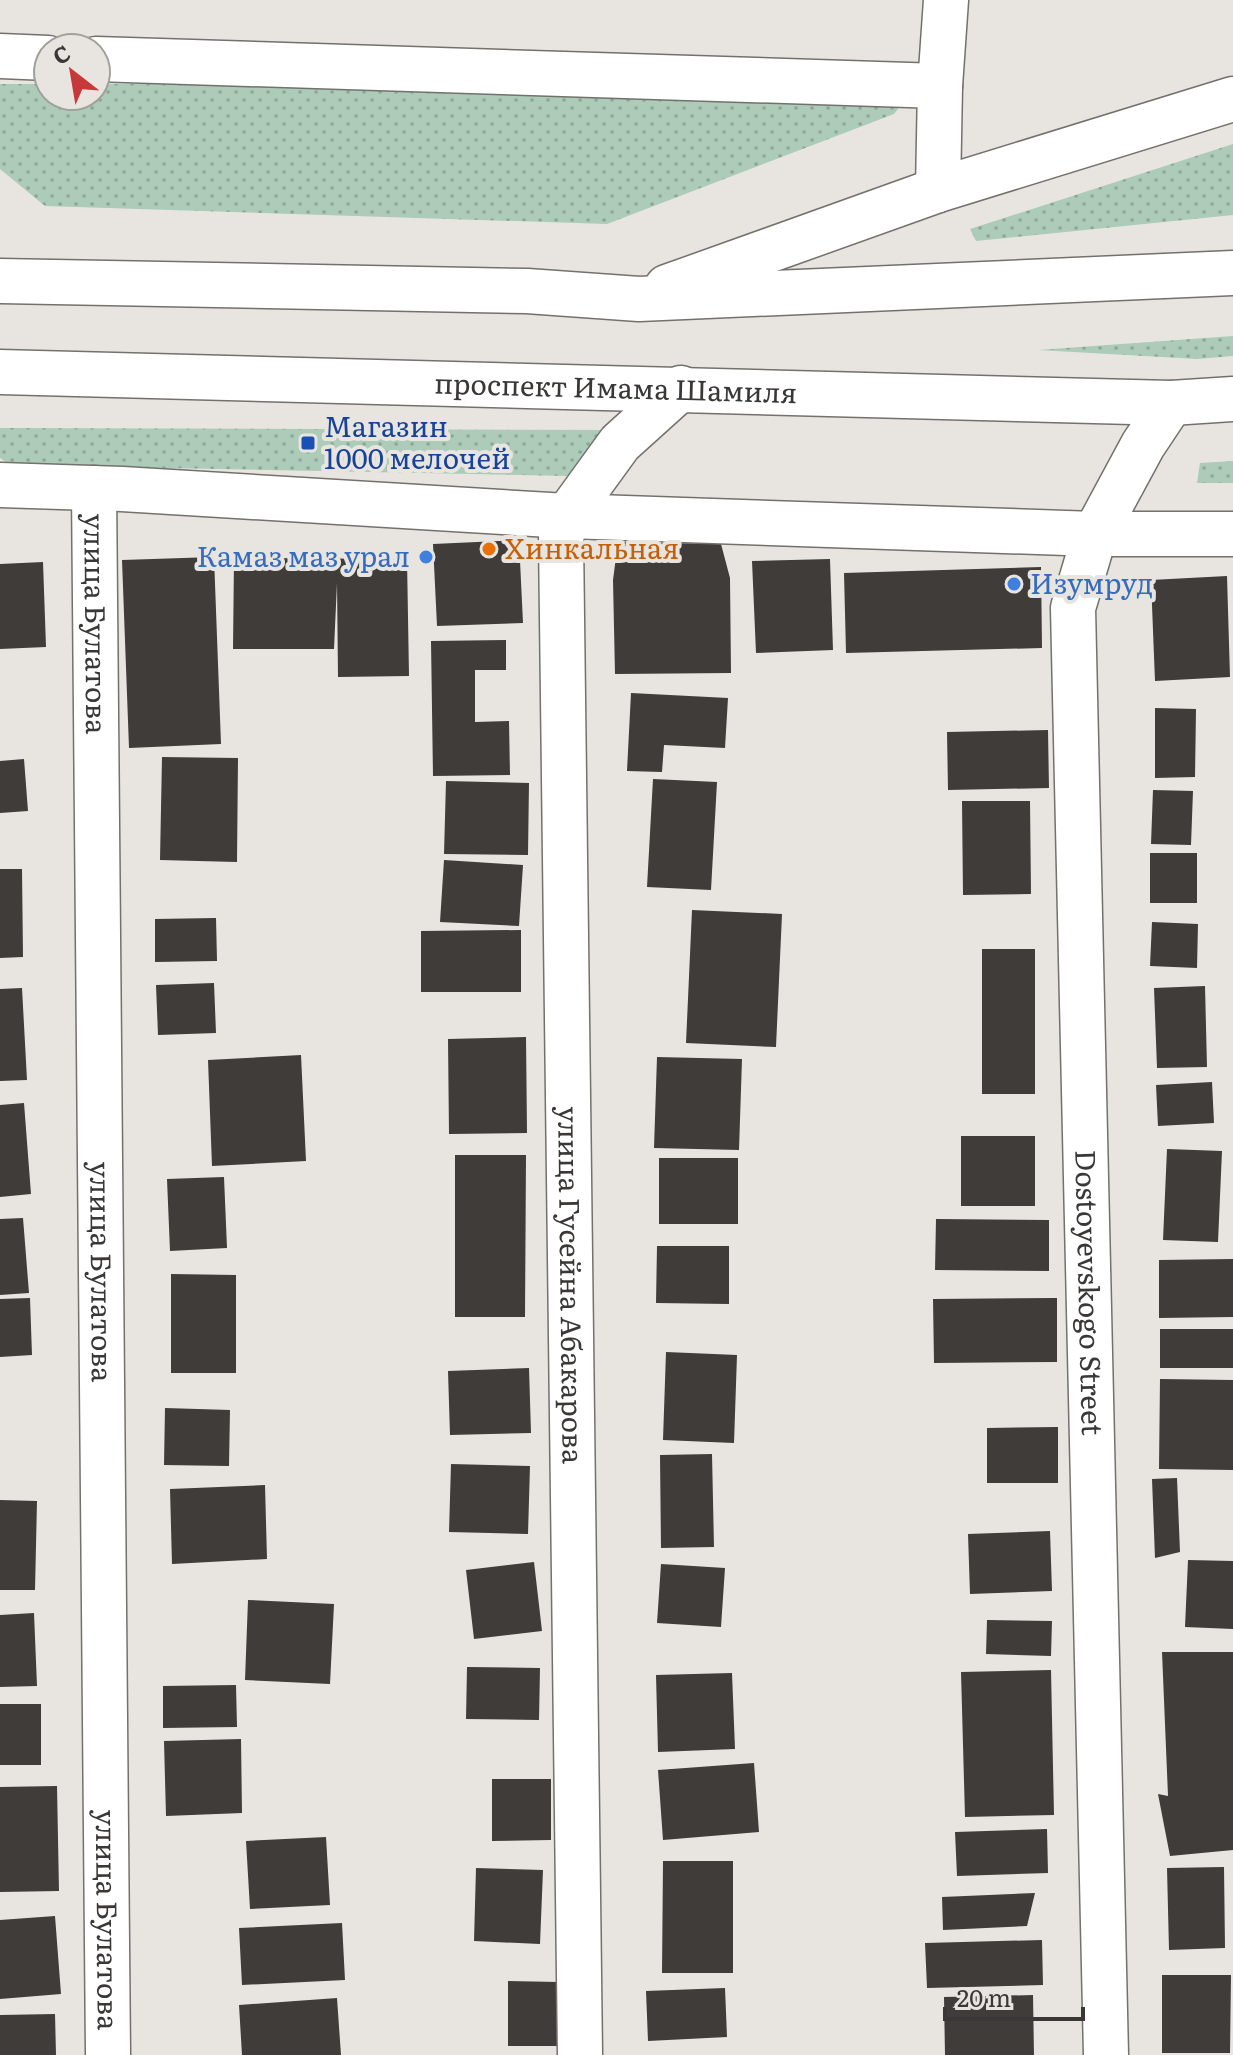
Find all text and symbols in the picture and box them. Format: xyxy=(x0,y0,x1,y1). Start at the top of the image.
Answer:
north arrow xyxy=(32,32,112,112)
text: С xyxy=(46,35,76,72)
street label: проспект Имама Шамиля xyxy=(434,361,798,412)
place label: Магазин 1000 мелочей xyxy=(324,404,510,478)
marker: Магазин 1000 мелочей xyxy=(299,434,317,452)
street label: улица Булатова xyxy=(75,513,119,734)
place label: Хинкальная xyxy=(505,526,679,568)
place label: Камаз маз урал xyxy=(197,534,410,576)
marker: Хинкальная xyxy=(480,540,498,558)
marker: Камаз маз урал xyxy=(417,548,435,566)
place label: Изумруд xyxy=(1030,561,1153,603)
marker: Изумруд xyxy=(1005,575,1023,593)
street label: улица Гусейна Абакарова xyxy=(549,1106,596,1464)
street label: Dostoyevskogo Street xyxy=(1066,1149,1115,1436)
street label: улица Булатова xyxy=(81,1161,125,1382)
street label: улица Булатова xyxy=(87,1809,131,2030)
scale bar xyxy=(945,1971,1083,2021)
text: 20 m xyxy=(957,1979,1011,2014)

